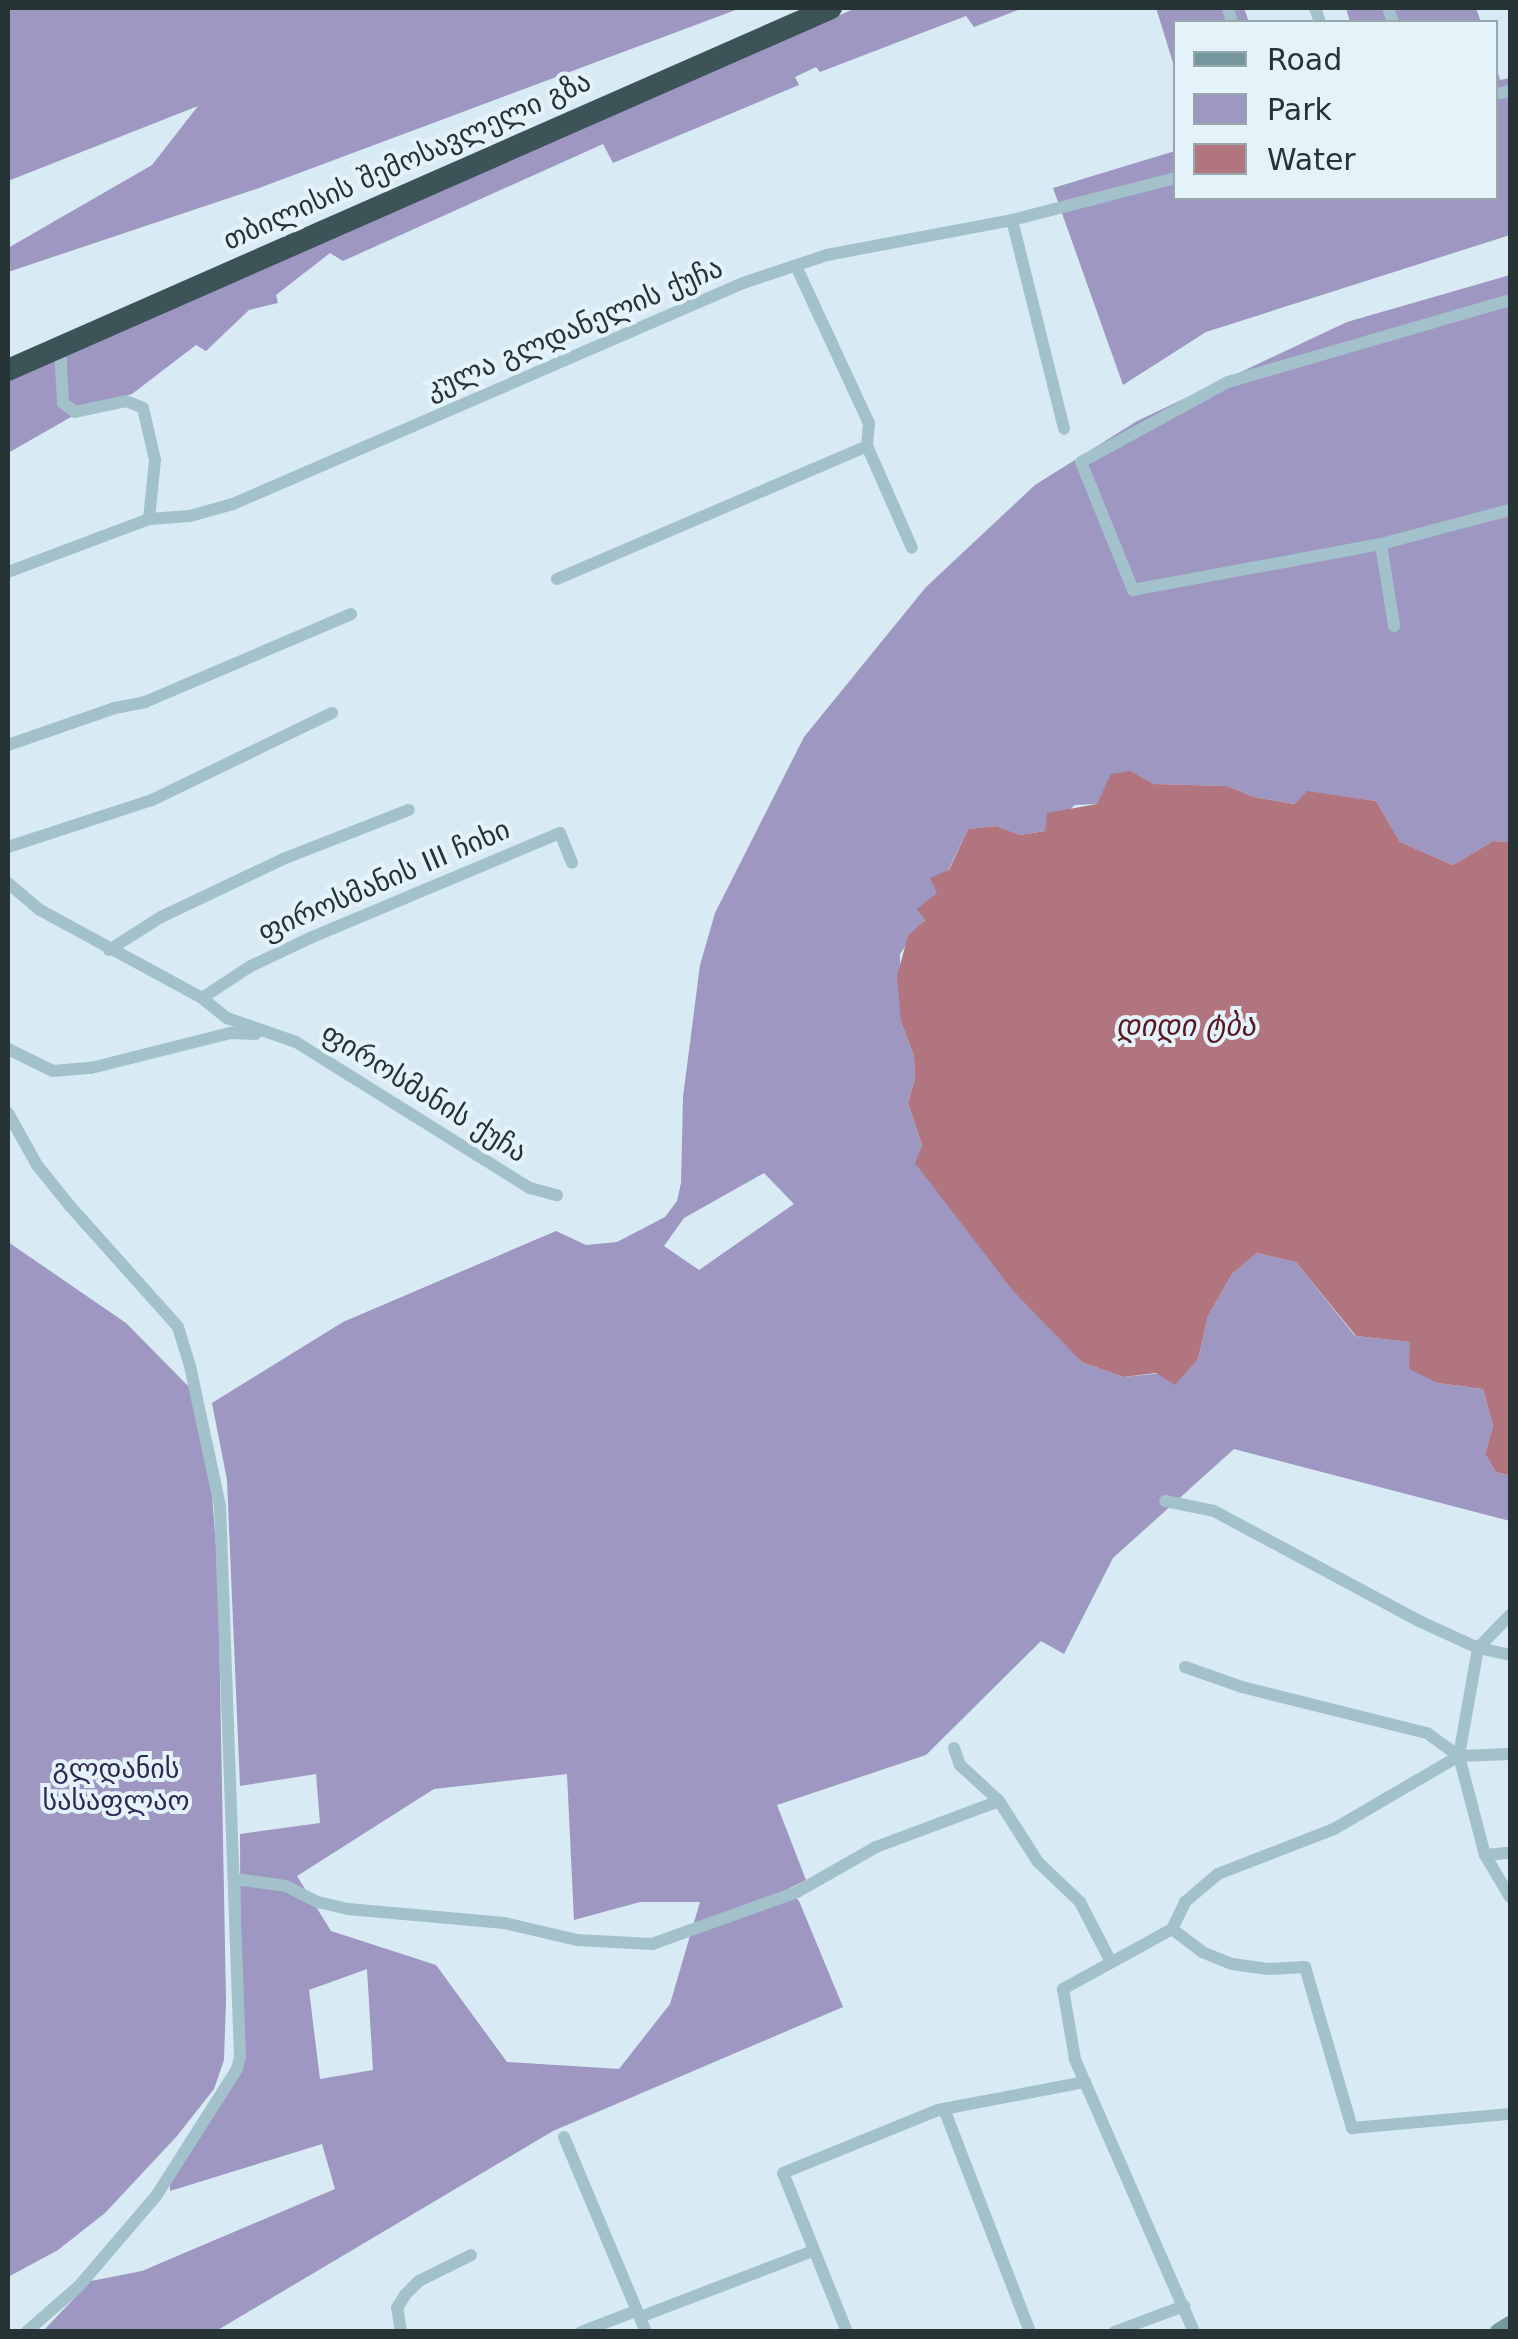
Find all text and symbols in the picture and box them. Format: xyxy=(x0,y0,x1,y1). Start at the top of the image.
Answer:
legend xyxy=(1173,20,1498,200)
text: Road xyxy=(1267,42,1342,77)
street label: თბილისის შემოსავლელი გზა xyxy=(218,65,596,257)
text: Park xyxy=(1267,92,1332,127)
text: Water xyxy=(1267,142,1356,177)
street label: კულა გლდანელის ქუჩა xyxy=(420,251,728,407)
street label: ფიროსმანის III ჩიხი xyxy=(253,813,515,949)
water label: დიდი ტბა xyxy=(1116,1008,1256,1044)
street label: ფიროსმანის ქუჩა xyxy=(315,1016,533,1170)
park label: გლდანის სასაფლაო xyxy=(43,1752,189,1818)

